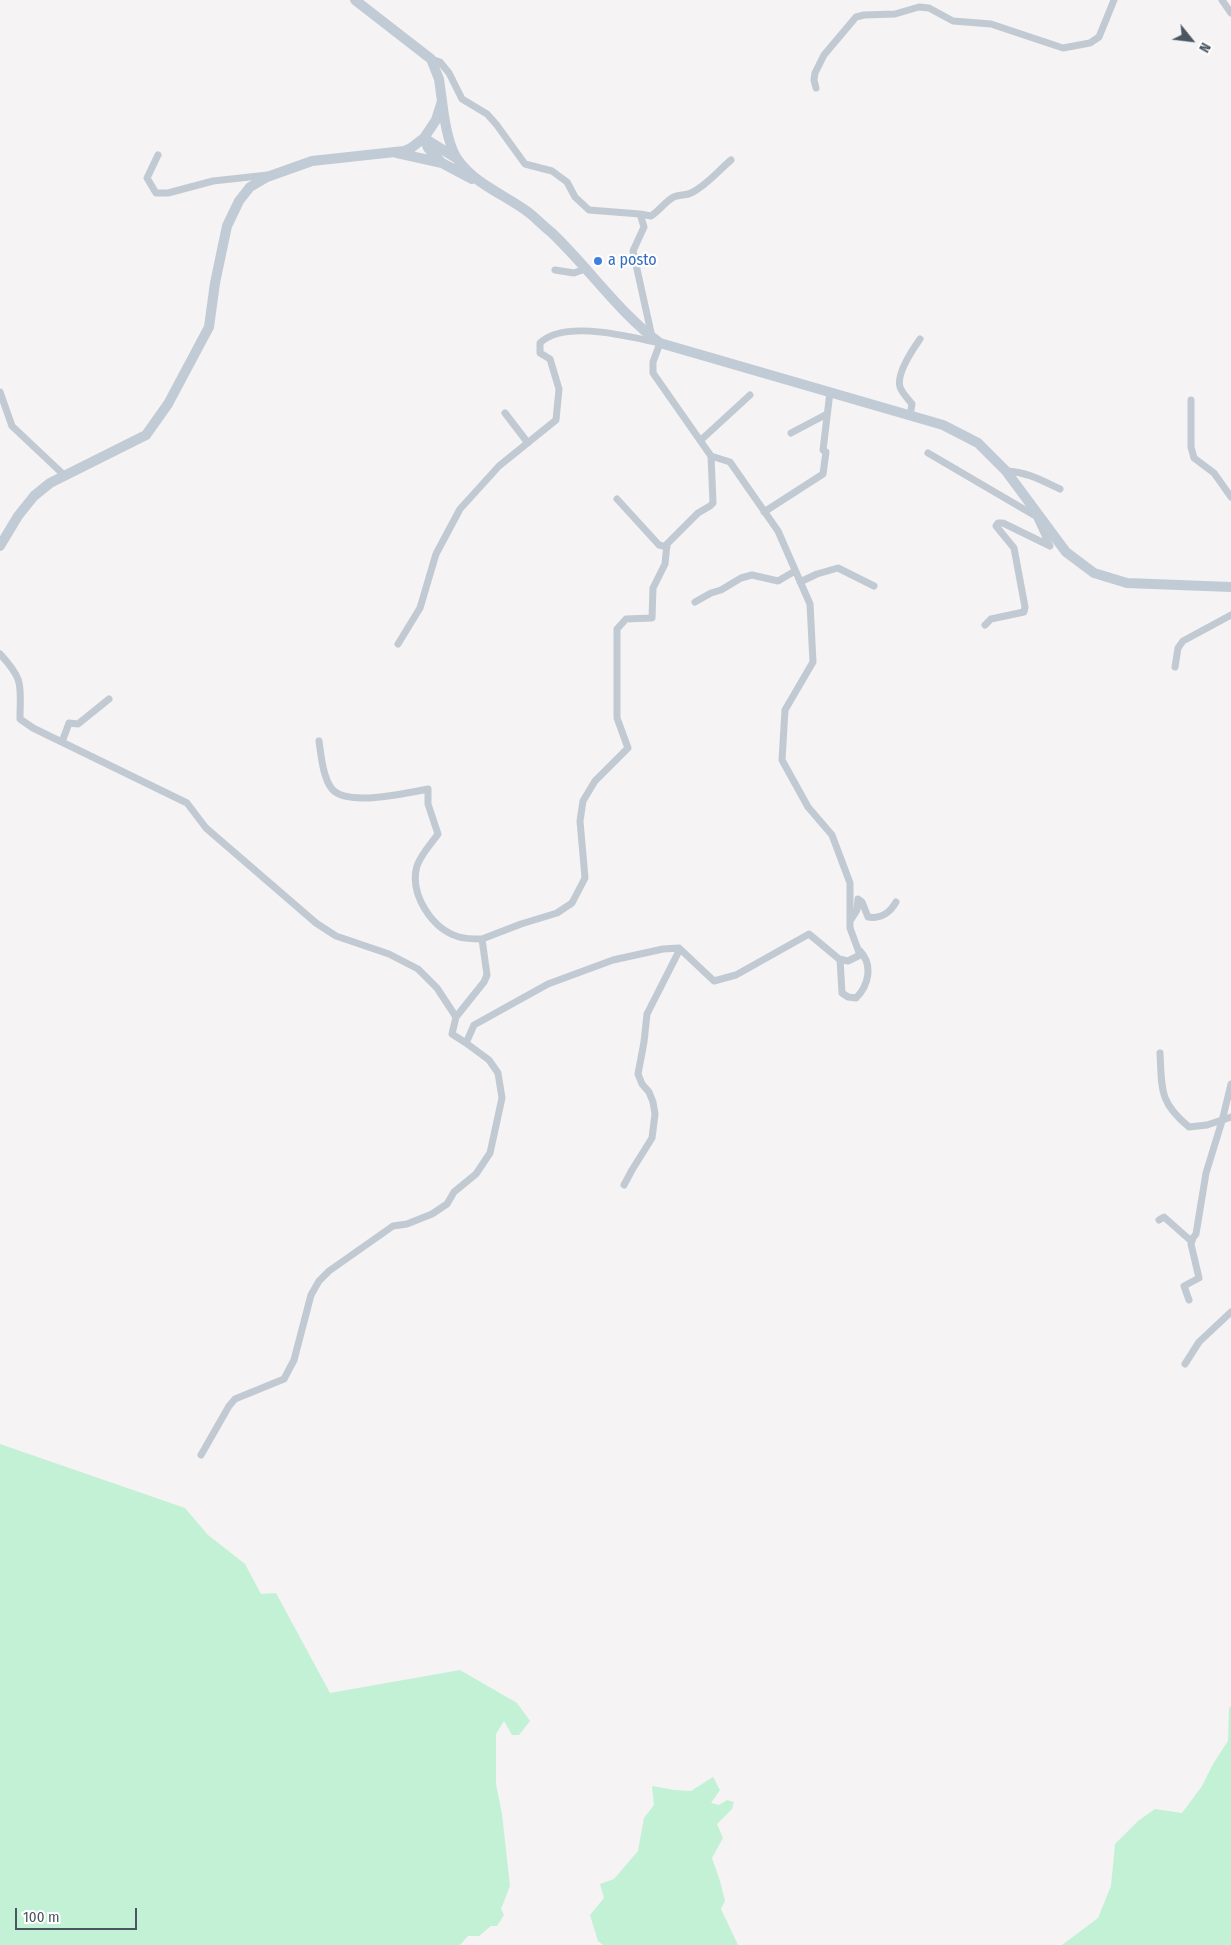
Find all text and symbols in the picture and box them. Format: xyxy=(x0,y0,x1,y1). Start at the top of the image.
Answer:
north arrow xyxy=(1166,15,1216,65)
text: N xyxy=(1195,40,1214,55)
place label: a posto xyxy=(608,251,657,271)
marker: a posto xyxy=(592,255,604,267)
scale bar xyxy=(18,1898,140,1930)
text: 100 m xyxy=(23,1908,60,1926)

